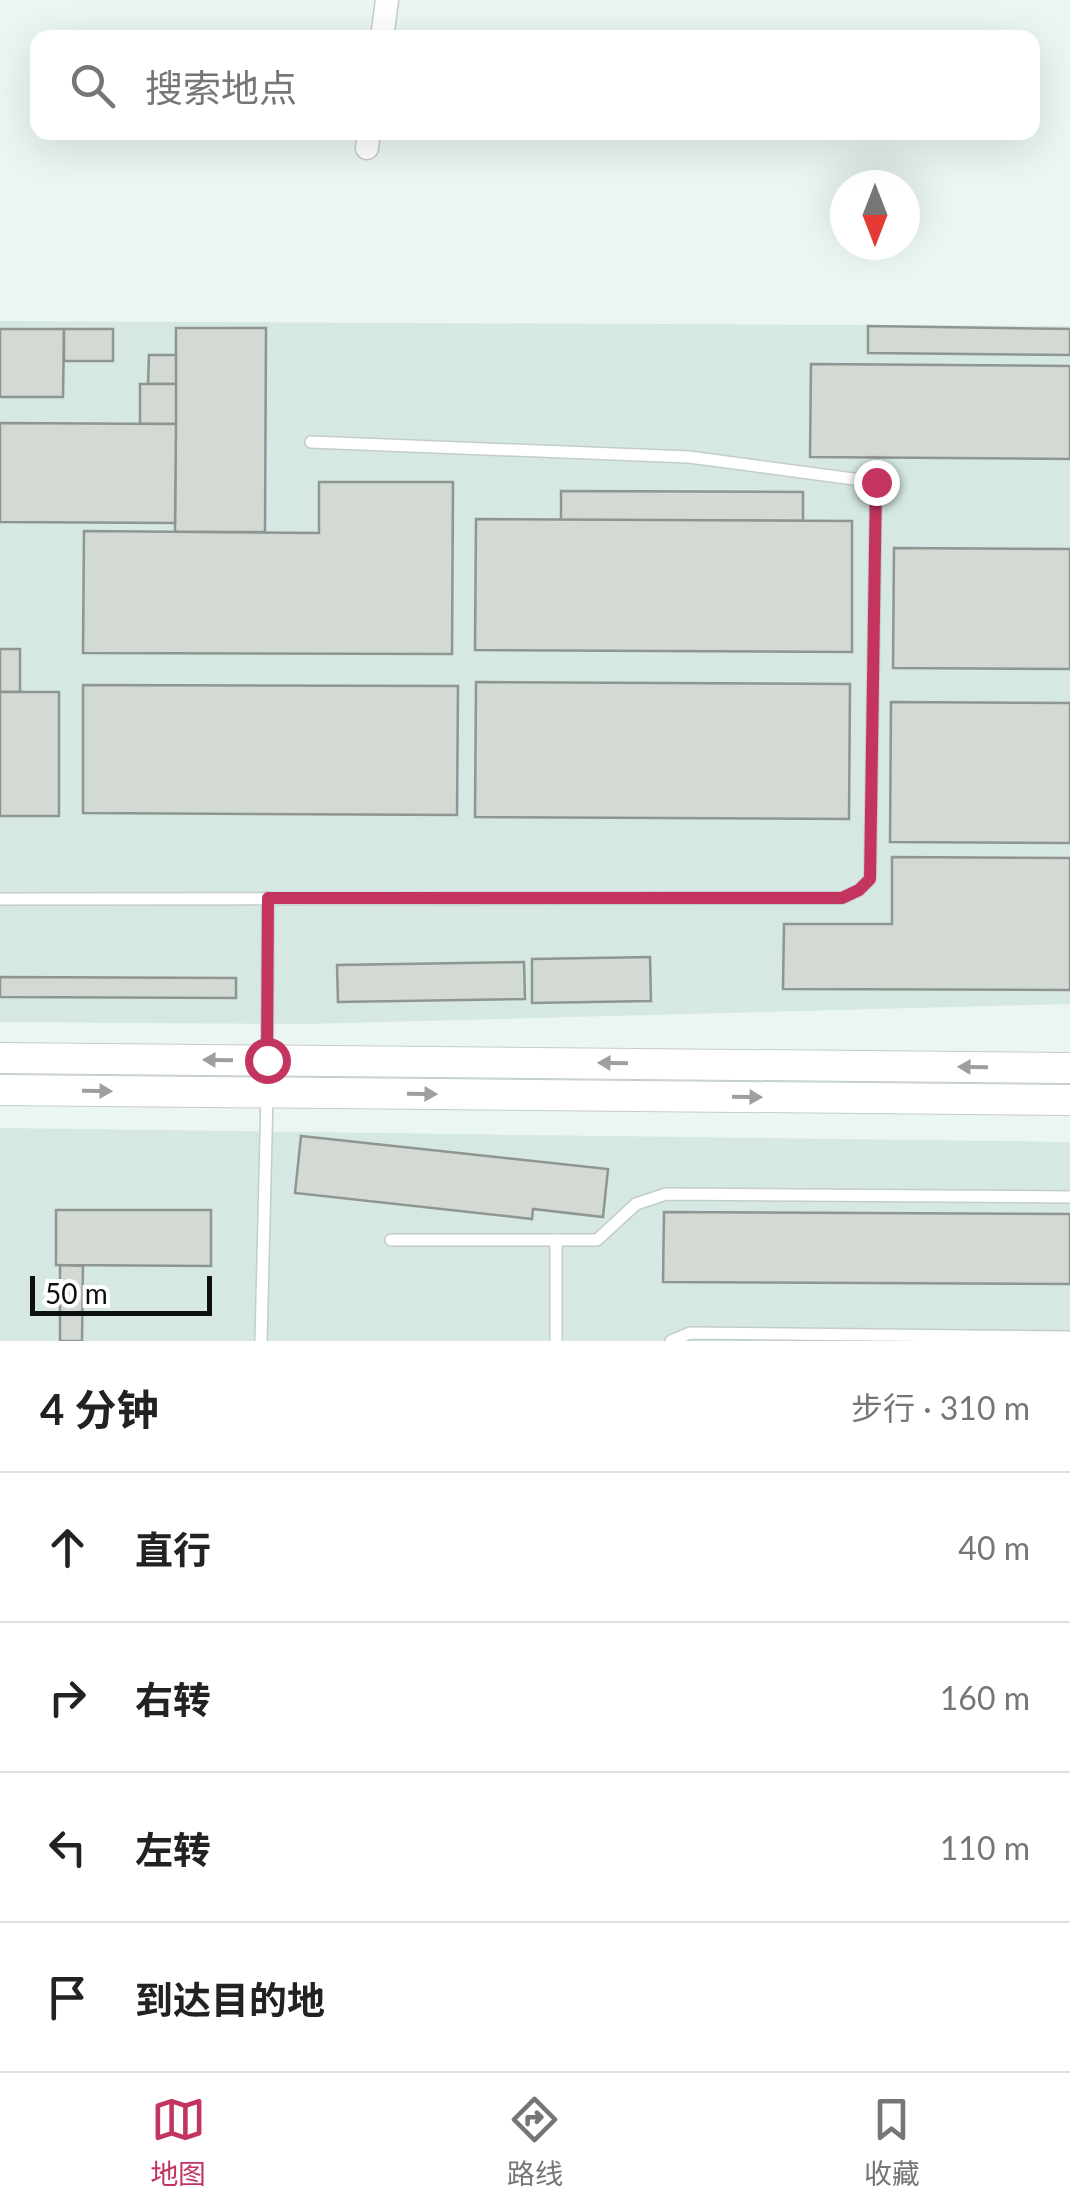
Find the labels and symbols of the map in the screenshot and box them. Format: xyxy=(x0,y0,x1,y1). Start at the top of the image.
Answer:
north arrow xyxy=(830,170,920,260)
route end xyxy=(854,460,900,506)
route start xyxy=(245,1038,291,1084)
one-way arrow xyxy=(201,1051,233,1067)
one-way arrow xyxy=(596,1055,628,1071)
one-way arrow xyxy=(956,1059,988,1075)
one-way arrow xyxy=(82,1083,114,1099)
one-way arrow xyxy=(407,1086,439,1102)
one-way arrow xyxy=(732,1089,764,1105)
scale bar xyxy=(30,1271,212,1316)

